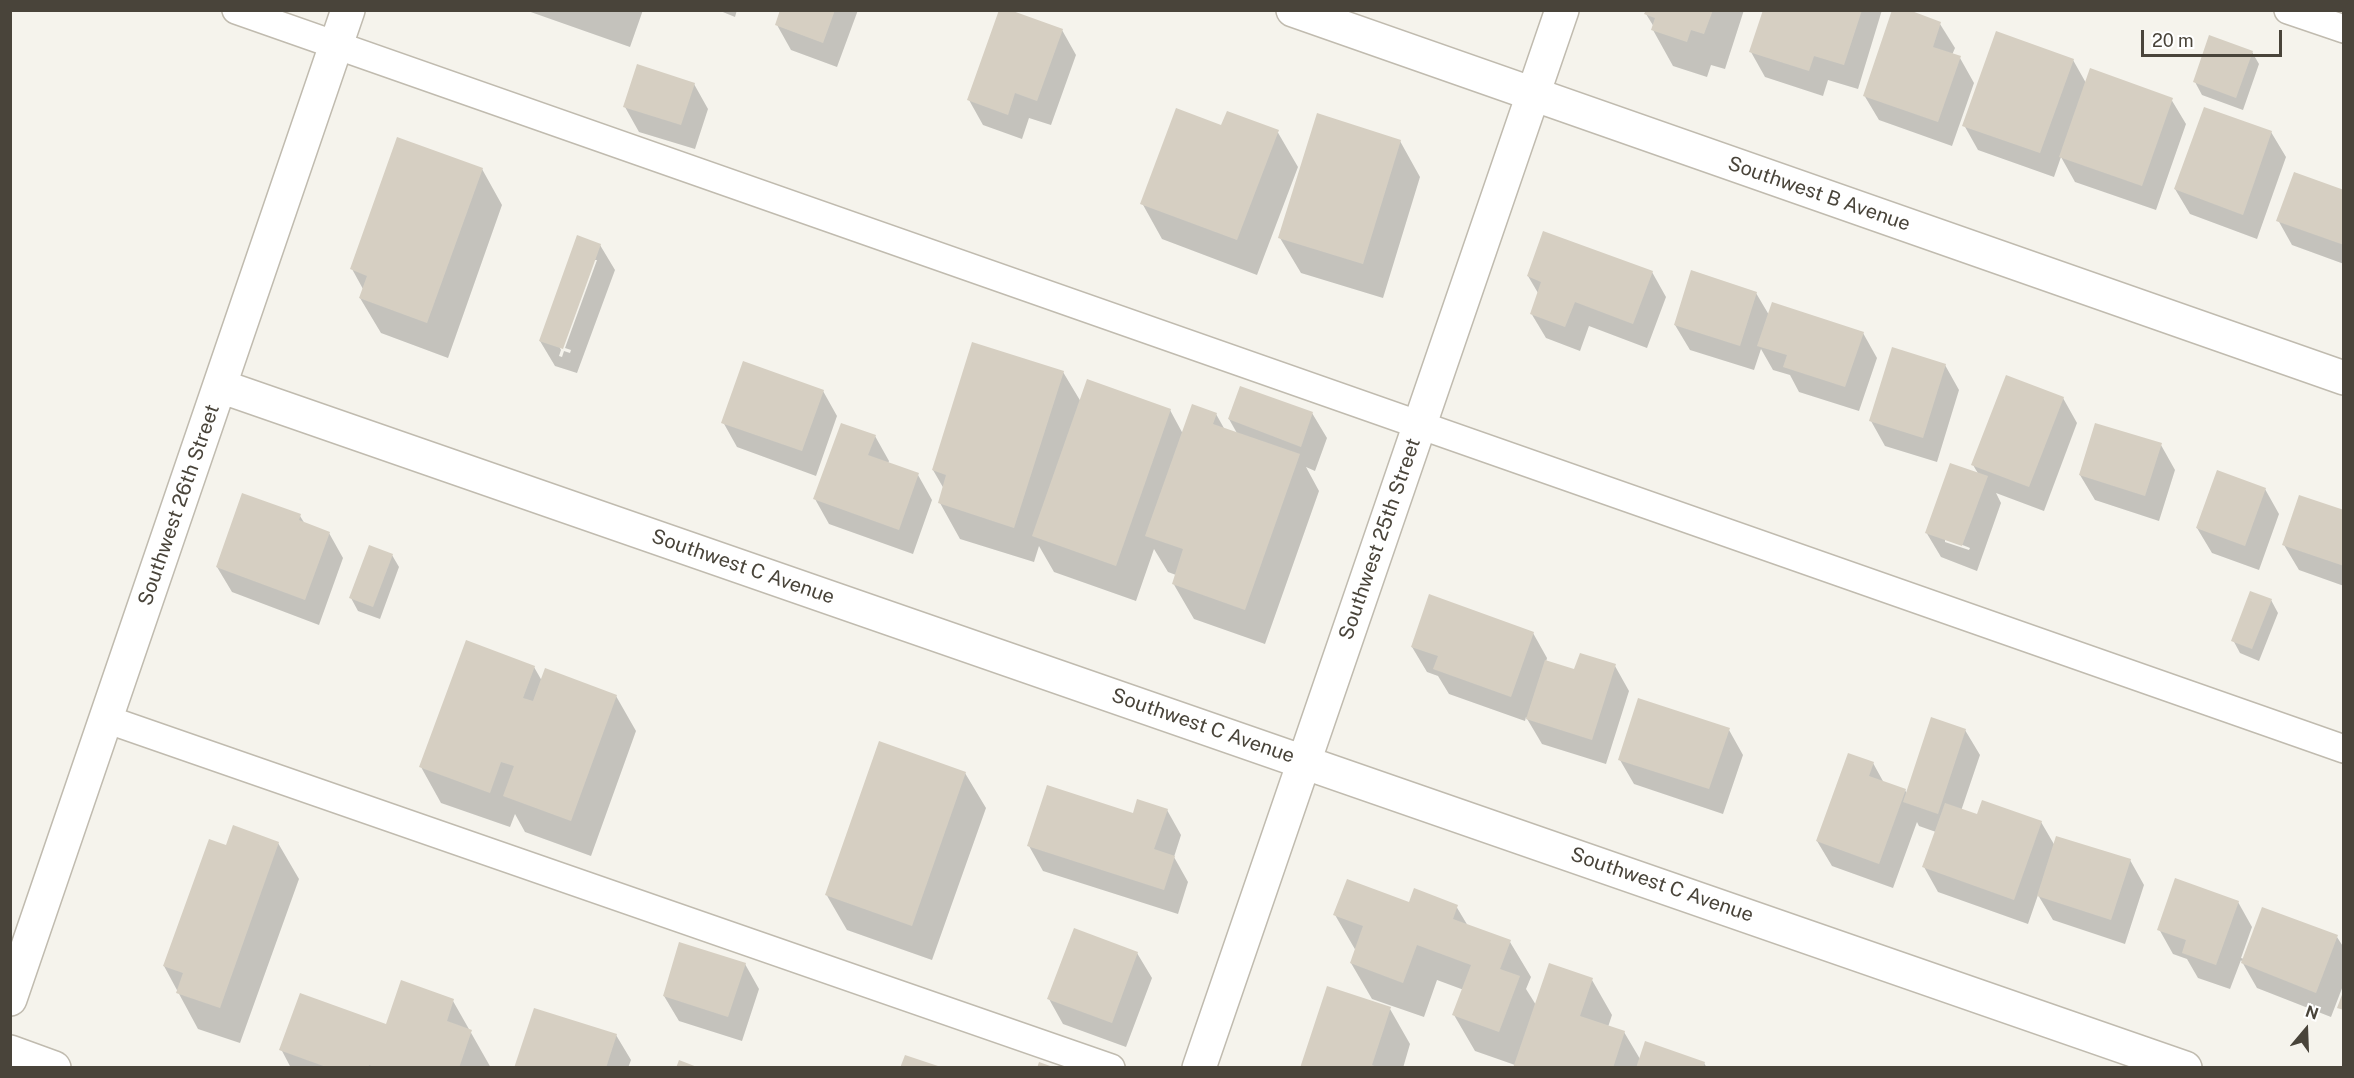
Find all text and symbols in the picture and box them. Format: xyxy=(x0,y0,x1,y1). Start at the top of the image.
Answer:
scale bar xyxy=(2144,18,2285,56)
text: 20 m xyxy=(2152,30,2194,51)
street label: Southwest B Avenue xyxy=(1725,151,1913,237)
street label: Southwest 26th Street xyxy=(133,401,225,609)
street label: Southwest 25th Street xyxy=(1334,435,1426,643)
street label: Southwest C Avenue xyxy=(648,524,838,610)
street label: Southwest C Avenue xyxy=(1108,683,1298,769)
street label: Southwest C Avenue xyxy=(1567,842,1757,928)
north arrow xyxy=(2276,1000,2336,1060)
text: N xyxy=(2303,1001,2321,1024)

